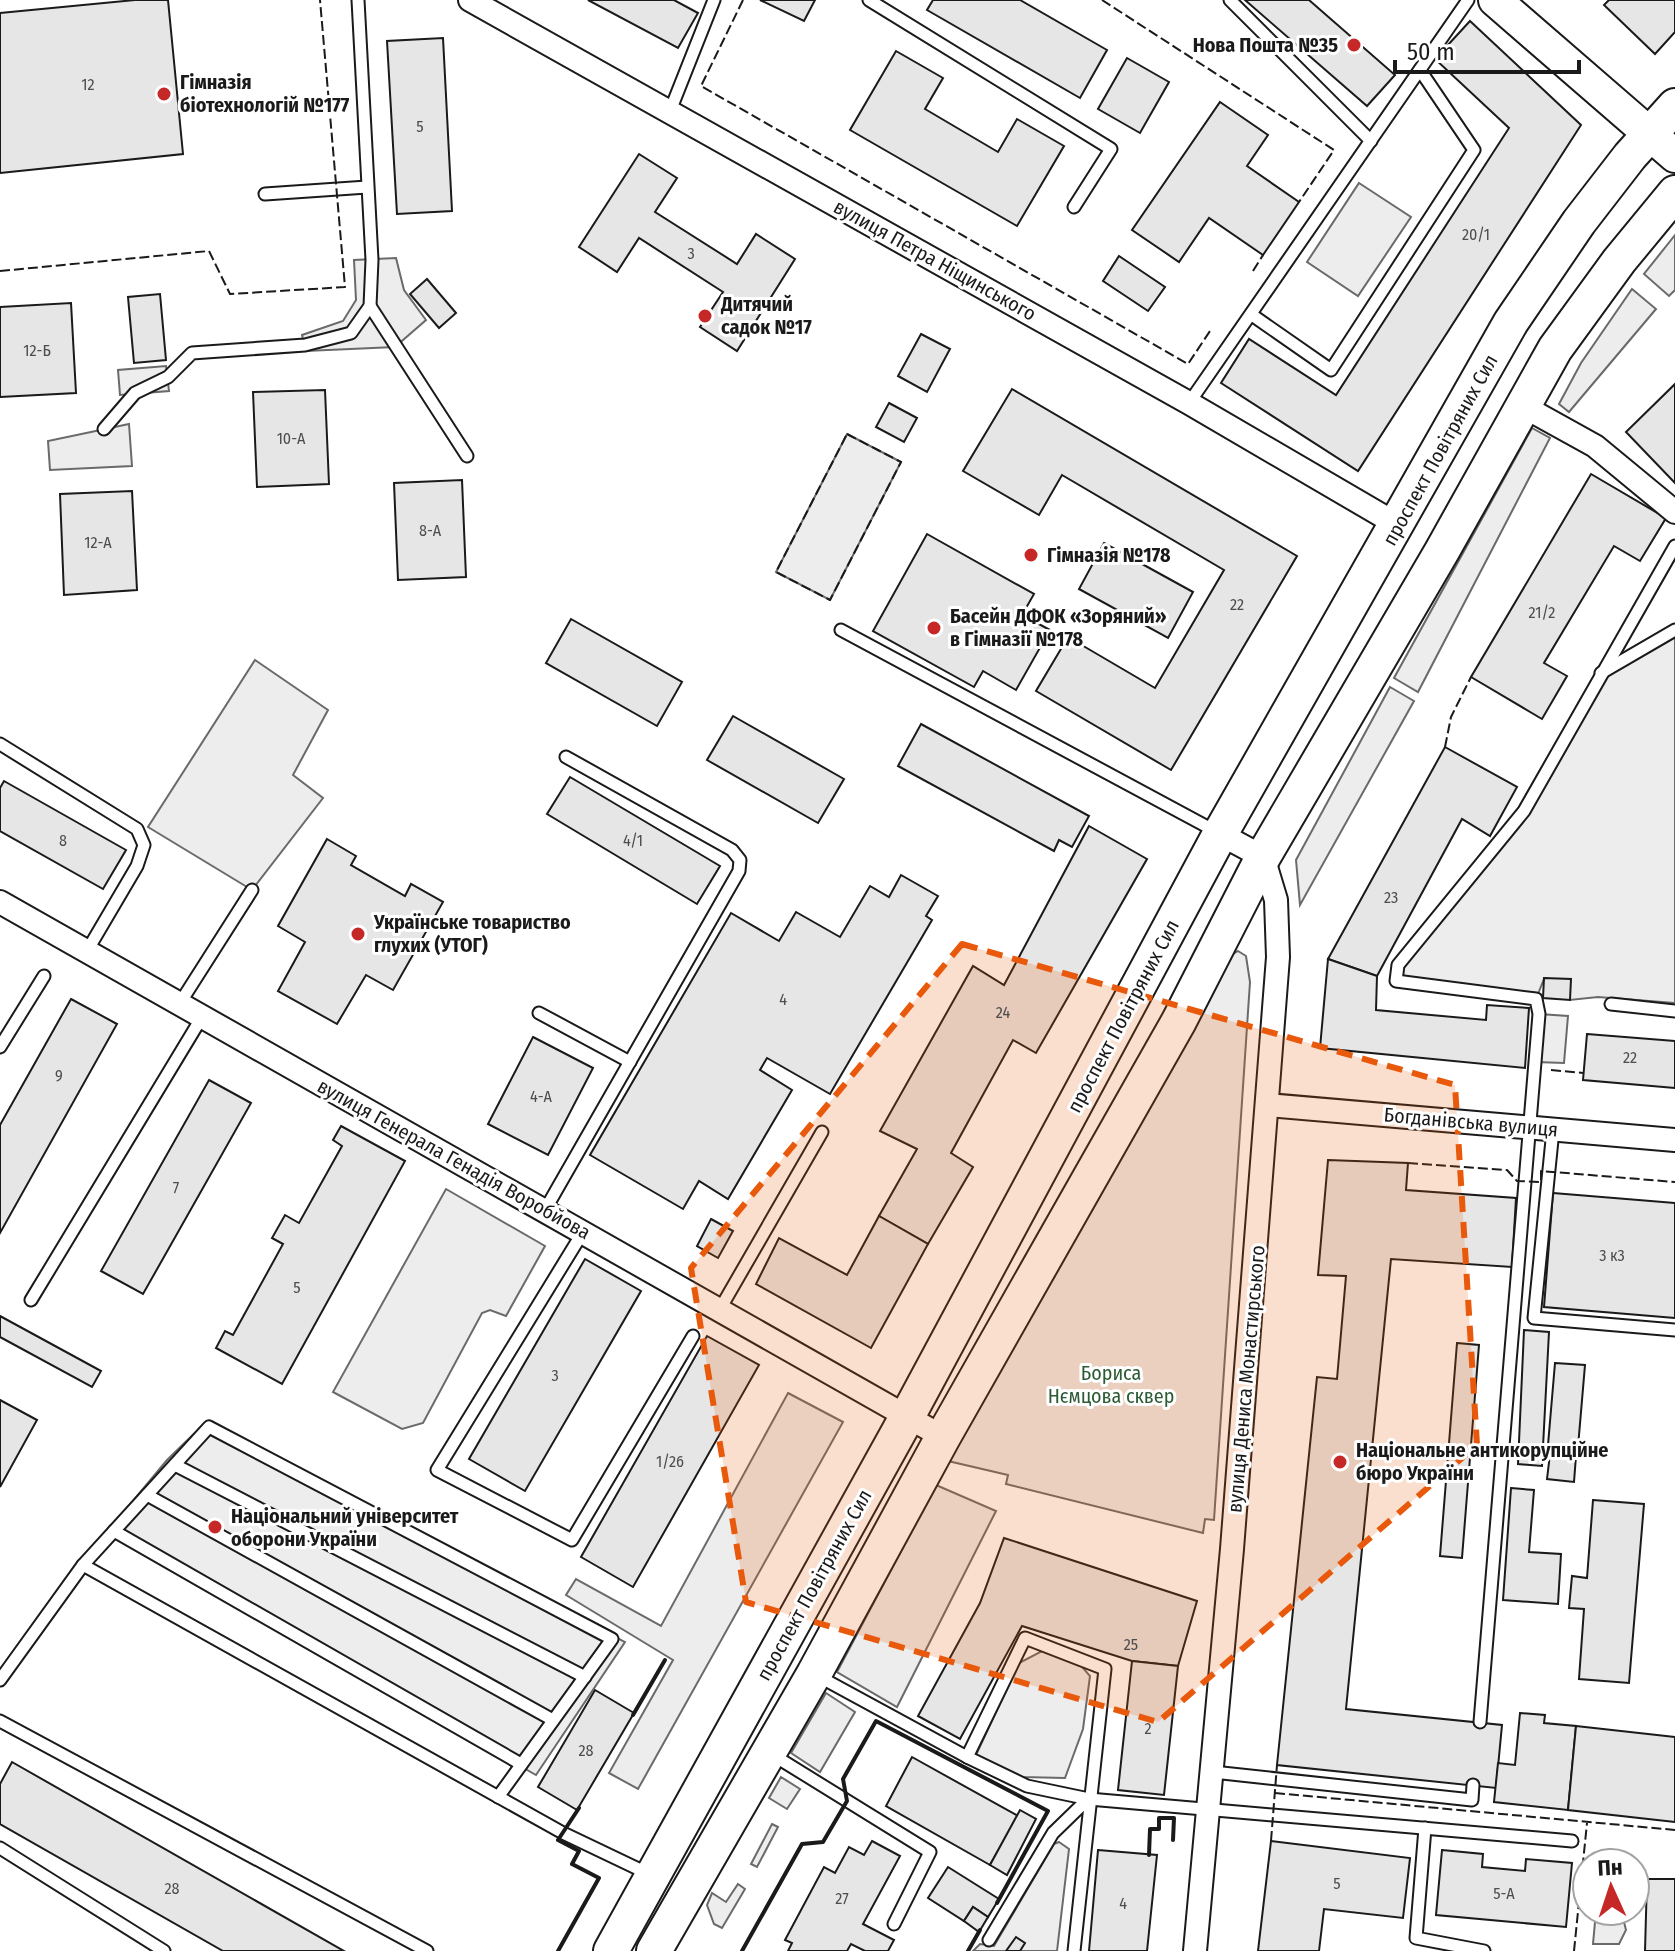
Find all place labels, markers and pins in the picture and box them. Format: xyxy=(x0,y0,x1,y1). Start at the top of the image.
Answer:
place label: Нова Пошта №35 xyxy=(1193,33,1338,57)
marker: Нова Пошта №35 xyxy=(1345,36,1363,54)
place label: Гімназія біотехнологій №177 xyxy=(180,70,350,117)
marker: Гімназія біотехнологій №177 xyxy=(155,85,173,103)
place label: Дитячий садок №17 xyxy=(720,292,812,339)
marker: Дитячий садок №17 xyxy=(696,307,714,325)
place label: Гімназія №178 xyxy=(1047,543,1171,567)
marker: Гімназія №178 xyxy=(1022,546,1040,564)
place label: Басейн ДФОК «Зоряний» в Гімназії №178 xyxy=(950,604,1167,651)
marker: Басейн ДФОК «Зоряний» в Гімназії №178 xyxy=(925,619,943,637)
place label: Українське товариство глухих (УТОГ) xyxy=(373,910,571,957)
marker: Українське товариство глухих (УТОГ) xyxy=(349,925,367,943)
place label: Національне антикорупційне бюро України xyxy=(1356,1438,1608,1485)
marker: Національне антикорупційне бюро України xyxy=(1331,1453,1349,1471)
place label: Національний університет оборони України xyxy=(231,1504,459,1551)
marker: Національний університет оборони України xyxy=(206,1518,224,1536)

